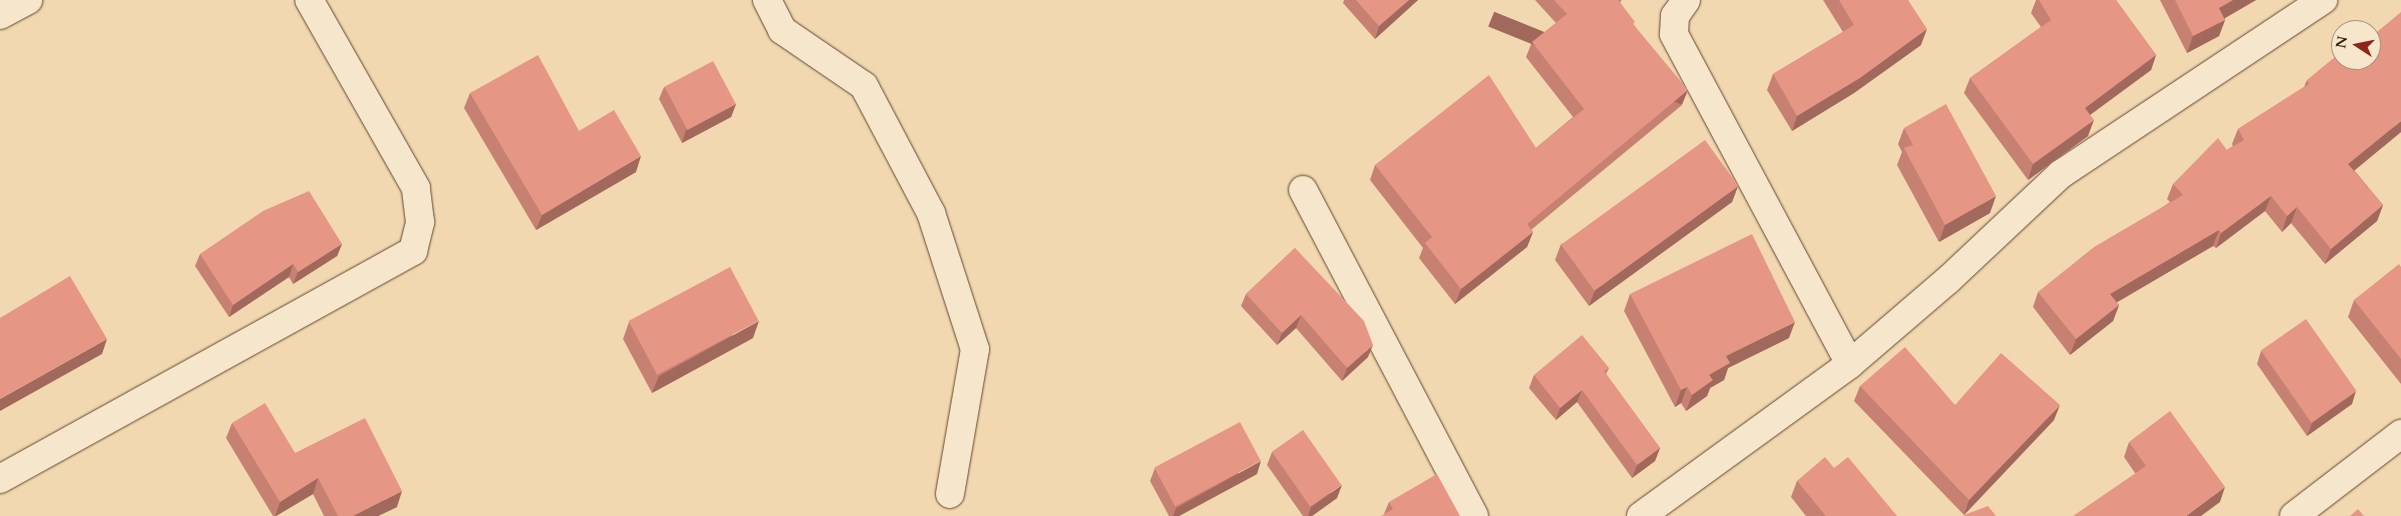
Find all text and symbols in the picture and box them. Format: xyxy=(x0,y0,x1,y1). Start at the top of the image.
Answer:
north arrow xyxy=(2331,20,2381,70)
text: N xyxy=(2331,34,2352,50)

